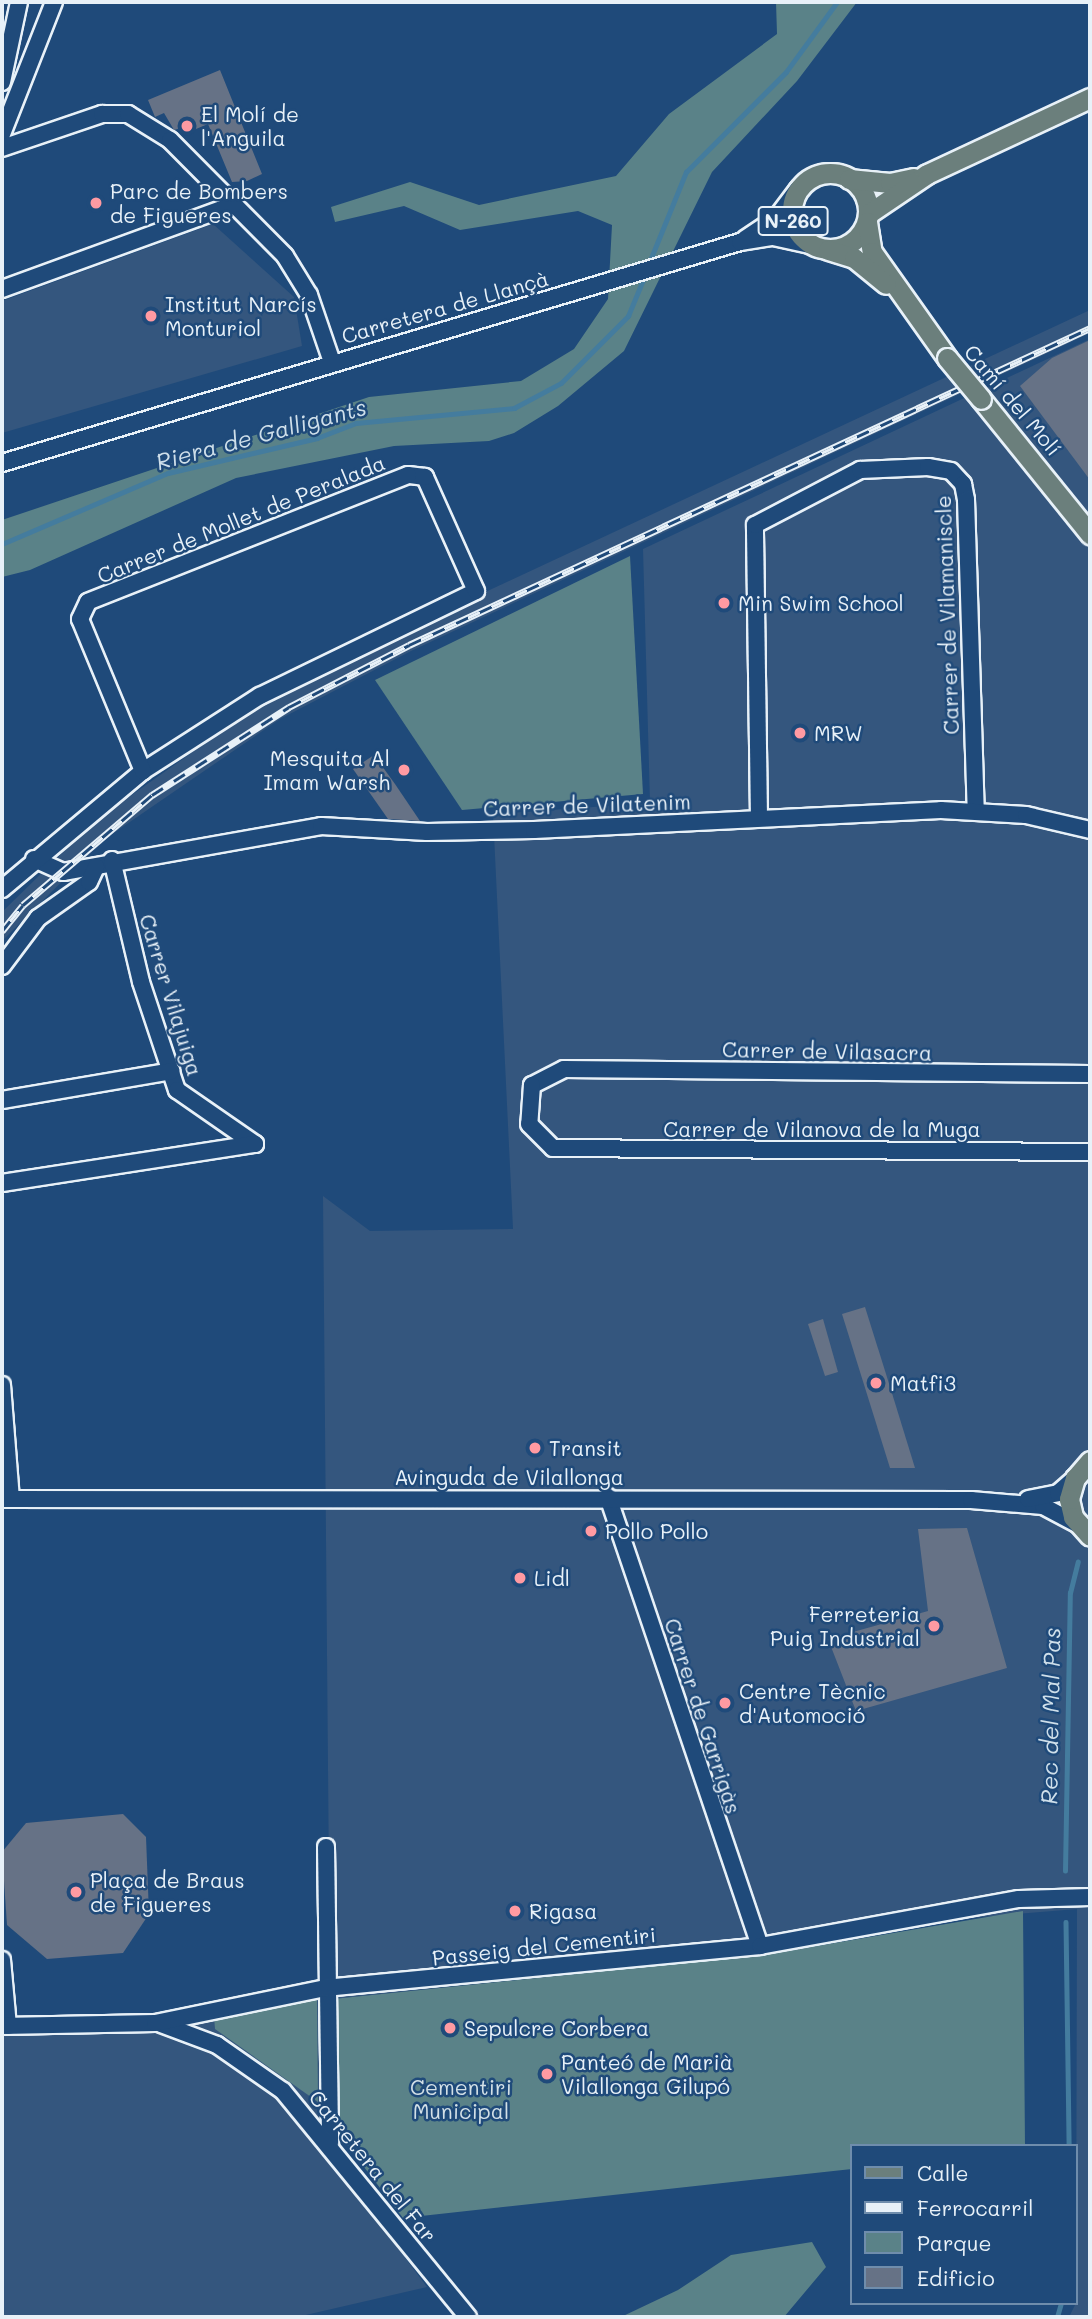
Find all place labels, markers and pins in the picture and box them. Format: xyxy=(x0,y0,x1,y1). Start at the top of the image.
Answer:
place label: El Molí de l'Anguila xyxy=(201,101,299,151)
marker: El Molí de l'Anguila xyxy=(179,118,195,134)
place label: Parc de Bombers de Figueres xyxy=(110,178,288,228)
marker: Parc de Bombers de Figueres xyxy=(88,195,104,211)
place label: Institut Narcís Monturiol xyxy=(165,291,317,341)
marker: Institut Narcís Monturiol xyxy=(143,308,159,324)
place label: Min Swim School xyxy=(738,590,904,616)
marker: Min Swim School xyxy=(716,595,732,611)
place label: MRW xyxy=(814,720,863,746)
marker: MRW xyxy=(792,725,808,741)
place label: Mesquita Al Imam Warsh xyxy=(263,745,390,795)
marker: Mesquita Al Imam Warsh xyxy=(396,762,412,778)
place label: Matfi3 xyxy=(890,1370,956,1396)
marker: Matfi3 xyxy=(868,1375,884,1391)
place label: Transit xyxy=(549,1435,622,1461)
marker: Transit xyxy=(527,1440,543,1456)
place label: Pollo Pollo xyxy=(605,1518,708,1544)
marker: Pollo Pollo xyxy=(583,1523,599,1539)
place label: Lidl xyxy=(534,1565,570,1591)
marker: Lidl xyxy=(512,1570,528,1586)
place label: Ferreteria Puig Industrial xyxy=(770,1601,920,1651)
marker: Ferreteria Puig Industrial xyxy=(926,1618,942,1634)
place label: Centre Tècnic d'Automoció xyxy=(739,1678,886,1728)
marker: Centre Tècnic d'Automoció xyxy=(717,1695,733,1711)
place label: Plaça de Braus de Figueres xyxy=(90,1867,245,1917)
marker: Plaça de Braus de Figueres xyxy=(68,1884,84,1900)
place label: Rigasa xyxy=(529,1898,597,1924)
marker: Rigasa xyxy=(507,1903,523,1919)
place label: Sepulcre Corbera xyxy=(464,2015,649,2041)
marker: Sepulcre Corbera xyxy=(442,2020,458,2036)
place label: Panteó de Marià Vilallonga Gilupó xyxy=(561,2049,733,2099)
marker: Panteó de Marià Vilallonga Gilupó xyxy=(539,2066,555,2082)

